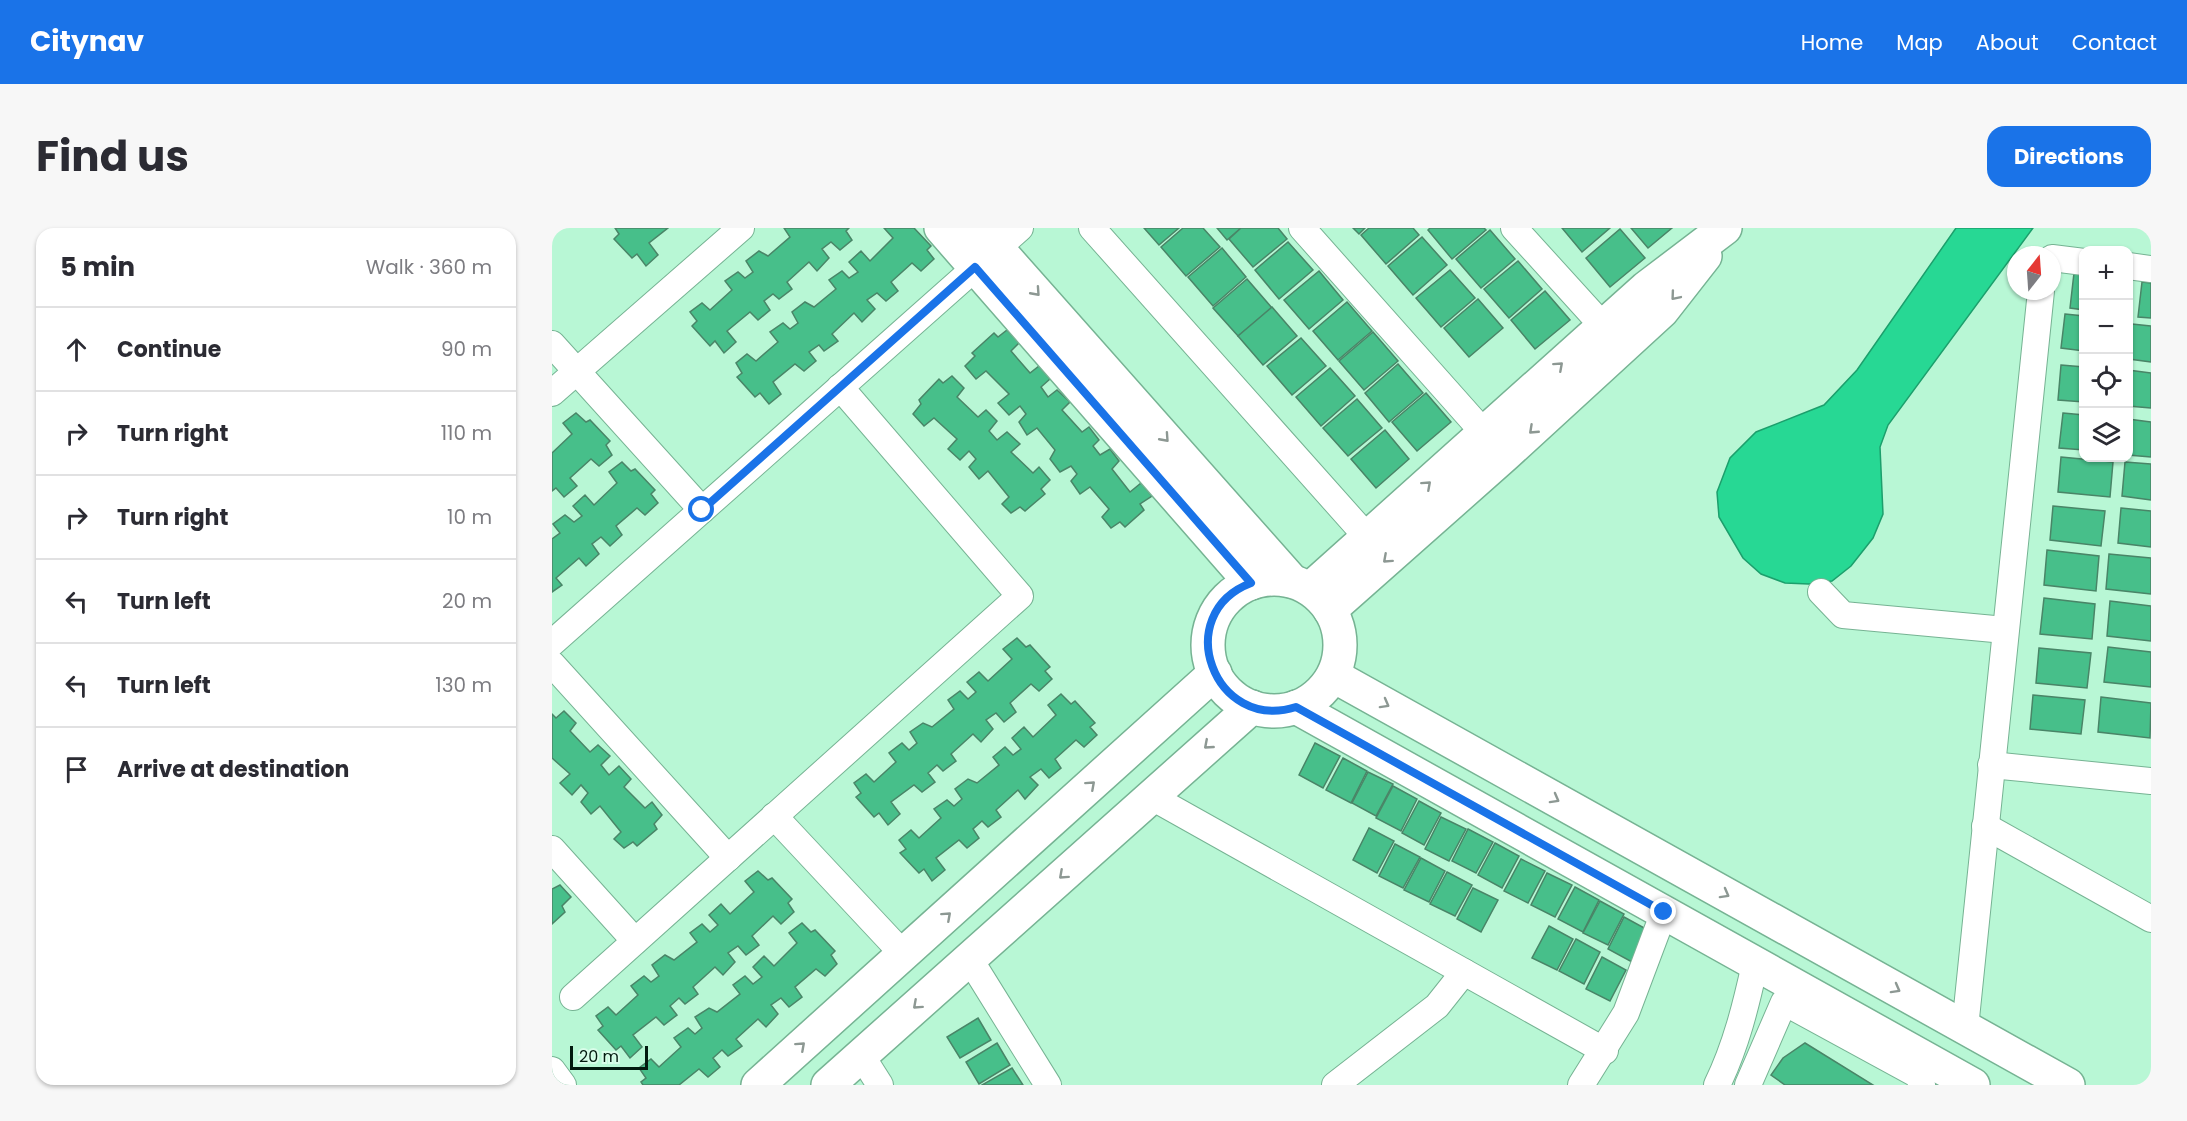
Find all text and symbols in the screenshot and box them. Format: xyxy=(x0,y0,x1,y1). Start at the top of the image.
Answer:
text: Citynav xyxy=(30,22,144,61)
text: Home xyxy=(1801,28,1863,57)
text: Map xyxy=(1896,28,1943,57)
text: About xyxy=(1976,28,2039,57)
text: Contact xyxy=(2072,28,2157,57)
button: Directions xyxy=(1987,126,2151,187)
text: Find us xyxy=(36,127,189,186)
north arrow xyxy=(2007,246,2061,300)
map controls xyxy=(2079,246,2133,462)
button: + xyxy=(2079,246,2133,300)
text: 5 min xyxy=(60,249,135,285)
text: Walk · 360 m xyxy=(366,253,492,281)
one-way arrow xyxy=(1029,285,1040,295)
one-way arrow xyxy=(1671,289,1682,300)
button: − xyxy=(2079,300,2133,354)
icon: ahead xyxy=(60,333,93,366)
text: Continue xyxy=(117,334,221,365)
text: 90 m xyxy=(441,335,492,363)
button: locate xyxy=(2079,354,2133,408)
one-way arrow xyxy=(1552,362,1563,373)
button: layers xyxy=(2079,408,2133,462)
icon: right xyxy=(60,417,93,450)
text: Turn right xyxy=(117,418,228,449)
text: 110 m xyxy=(441,419,492,447)
one-way arrow xyxy=(1529,423,1539,434)
one-way arrow xyxy=(1158,431,1169,441)
one-way arrow xyxy=(1420,481,1431,492)
route start xyxy=(688,496,714,522)
icon: right xyxy=(60,501,93,534)
text: Turn right xyxy=(117,502,228,533)
text: 10 m xyxy=(447,503,492,531)
one-way arrow xyxy=(1383,552,1394,563)
icon: left xyxy=(60,585,93,618)
text: Turn left xyxy=(117,586,211,617)
text: 20 m xyxy=(442,587,492,615)
icon: left xyxy=(60,669,93,702)
text: Turn left xyxy=(117,670,211,701)
text: 130 m xyxy=(435,671,492,699)
one-way arrow xyxy=(1378,697,1389,708)
one-way arrow xyxy=(1205,738,1215,749)
icon: arrive xyxy=(60,753,93,786)
text: Arrive at destination xyxy=(117,754,349,785)
one-way arrow xyxy=(1084,781,1095,792)
one-way arrow xyxy=(1549,792,1559,803)
one-way arrow xyxy=(1059,868,1070,879)
one-way arrow xyxy=(1719,887,1729,898)
route end xyxy=(1650,898,1676,924)
one-way arrow xyxy=(940,912,950,923)
one-way arrow xyxy=(1889,982,1900,993)
one-way arrow xyxy=(914,998,924,1009)
one-way arrow xyxy=(795,1042,805,1053)
scale bar xyxy=(570,1043,648,1070)
text: 20 m xyxy=(579,1045,619,1068)

